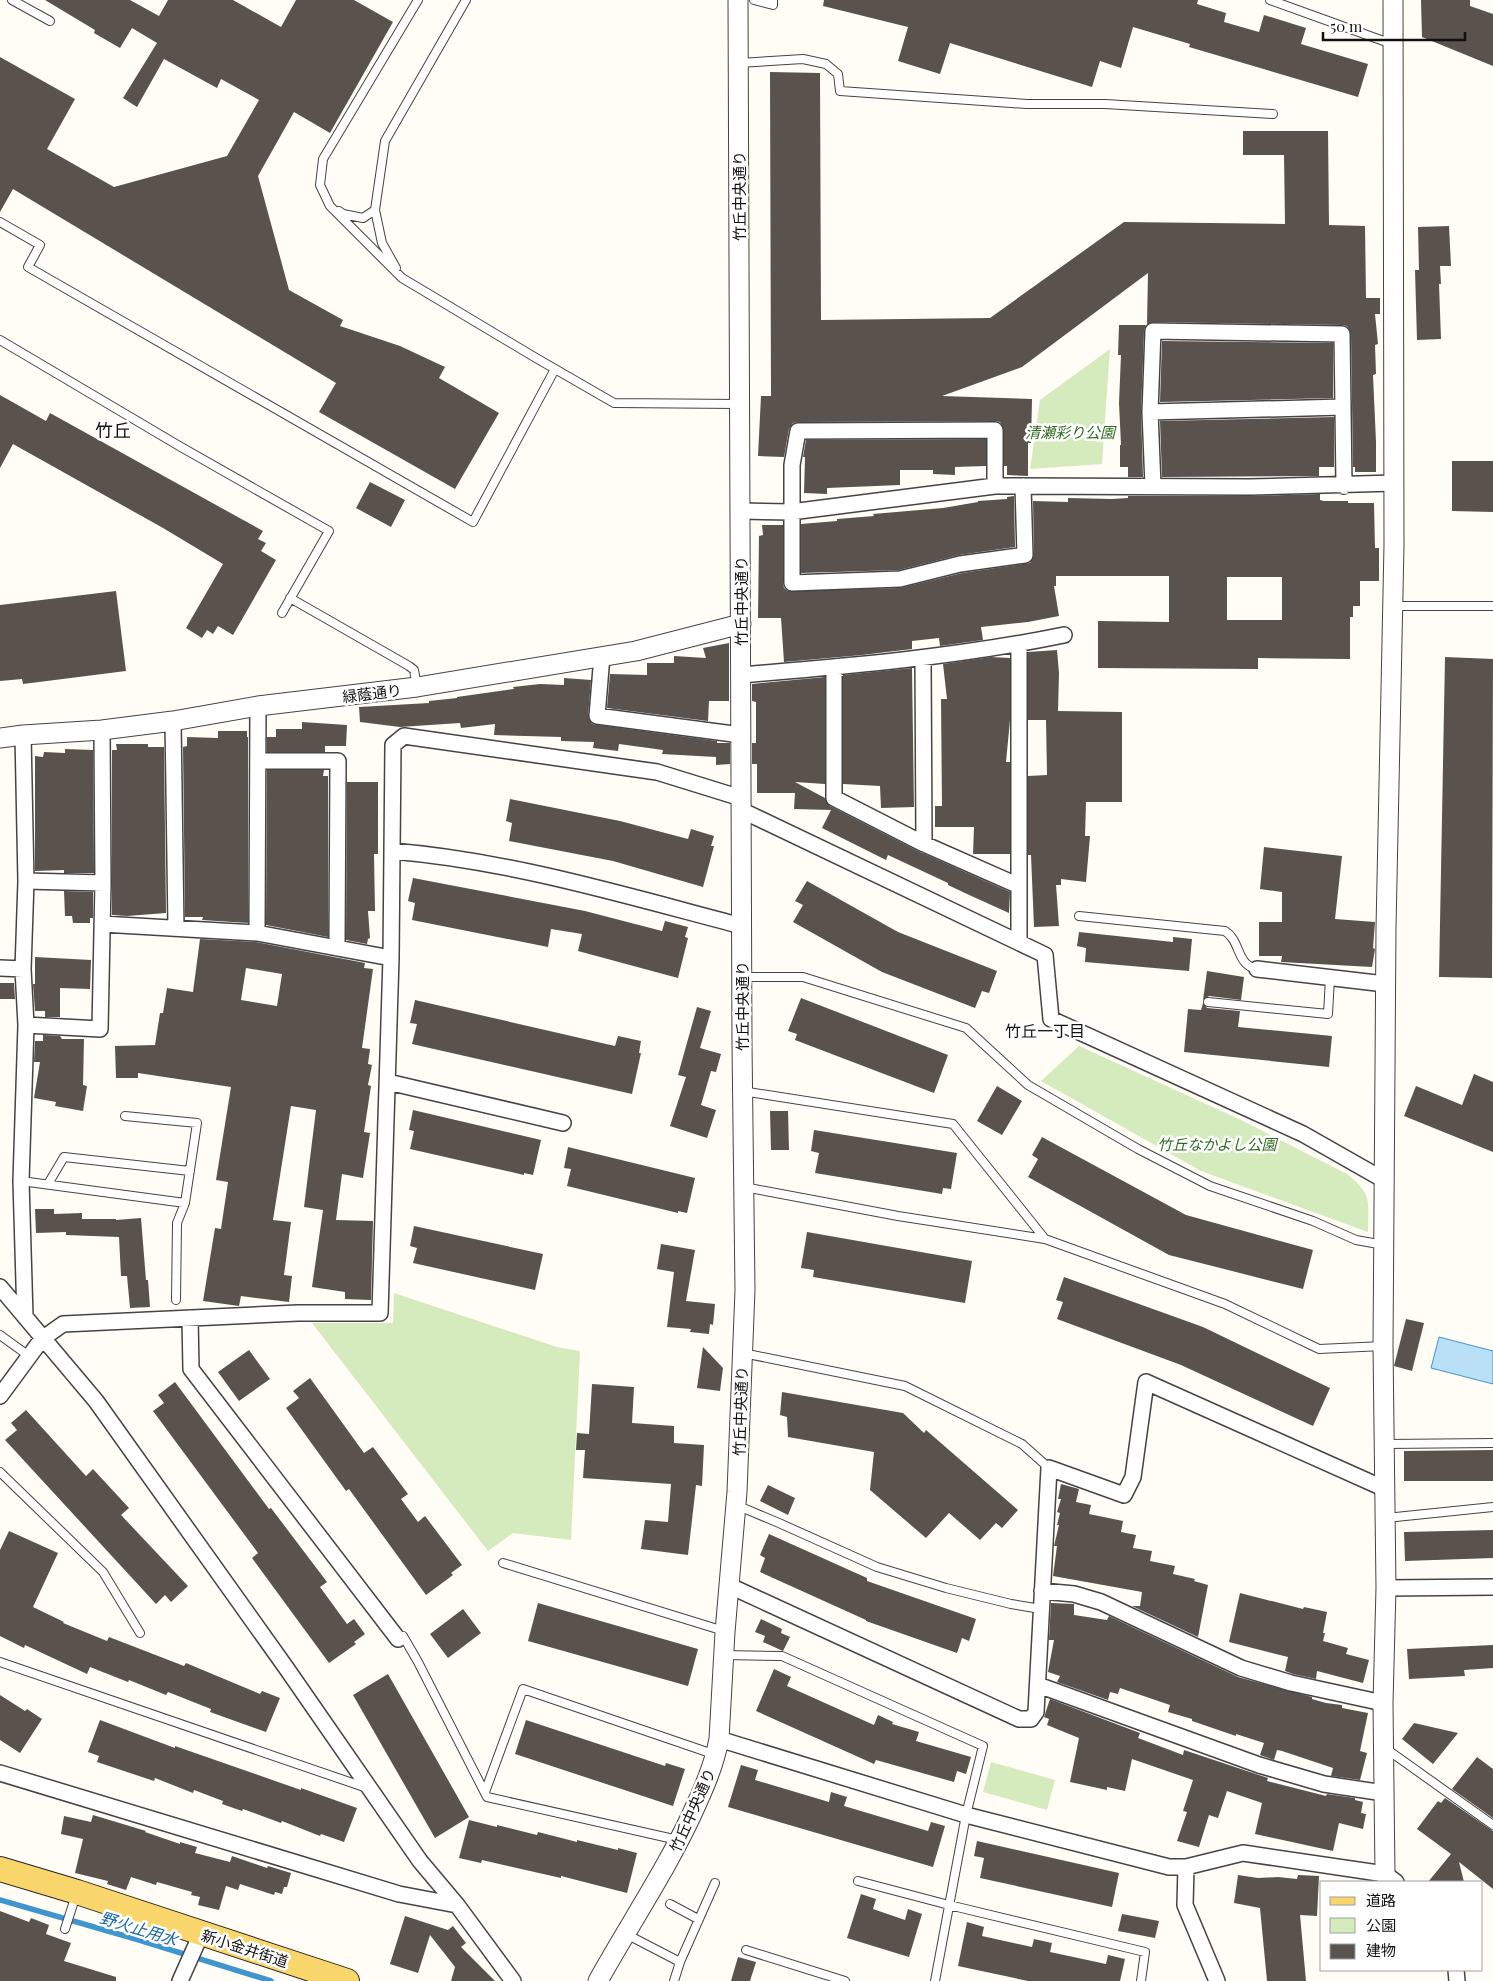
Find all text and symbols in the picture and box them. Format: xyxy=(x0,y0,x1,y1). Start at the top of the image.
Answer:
scale bar xyxy=(1323,10,1466,42)
text: 50 m xyxy=(1330,16,1363,36)
street label: 竹丘中央通り xyxy=(729,151,749,241)
district label: 竹丘 xyxy=(95,418,131,442)
park label: 清瀬彩り公園 xyxy=(1025,422,1117,442)
street label: 竹丘中央通り xyxy=(731,556,751,646)
street label: 緑蔭通り xyxy=(341,679,403,707)
street label: 竹丘中央通り xyxy=(732,961,752,1051)
district label: 竹丘一丁目 xyxy=(1005,1020,1085,1041)
park label: 竹丘なかよし公園 xyxy=(1157,1134,1279,1154)
street label: 竹丘中央通り xyxy=(728,1366,752,1456)
street label: 竹丘中央通り xyxy=(665,1765,719,1855)
legend xyxy=(1320,1881,1483,1971)
text: 道路 xyxy=(1366,1890,1396,1910)
water label: 野火止用水 xyxy=(98,1906,182,1950)
text: 公園 xyxy=(1366,1915,1396,1935)
street label: 新小金井街道 xyxy=(199,1925,291,1971)
text: 建物 xyxy=(1366,1940,1396,1960)

